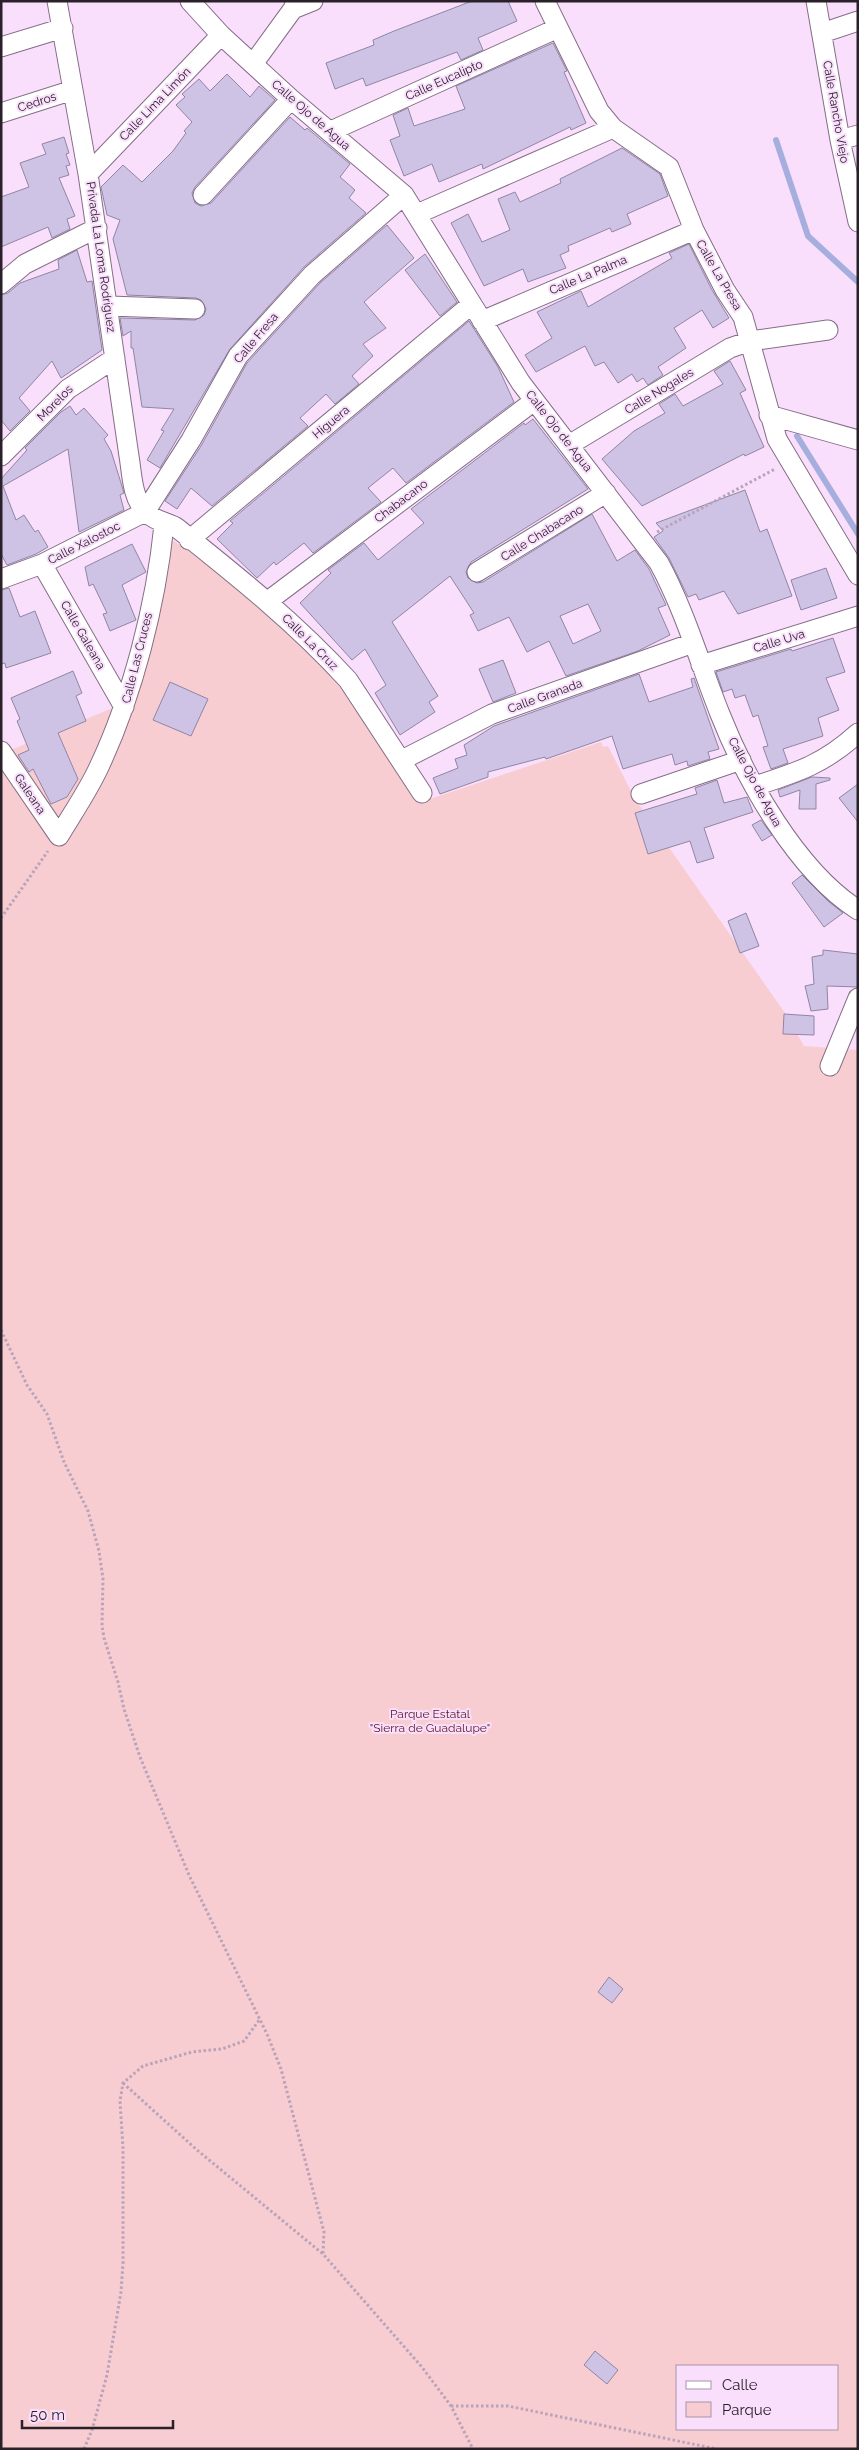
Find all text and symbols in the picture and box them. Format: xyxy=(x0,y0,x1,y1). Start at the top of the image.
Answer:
street label: Calle Eucalipto xyxy=(403,57,485,103)
street label: Calle Rancho Viejo xyxy=(820,60,852,164)
street label: Calle Lima Limón xyxy=(116,64,194,144)
street label: Calle Ojo de Agua xyxy=(269,77,353,153)
street label: Cedros xyxy=(16,89,58,115)
street label: Privada La Loma Rodríguez xyxy=(84,181,119,333)
street label: Calle La Presa xyxy=(693,237,745,313)
street label: Calle La Palma xyxy=(547,252,629,298)
street label: Calle Fresa xyxy=(231,310,281,366)
street label: Calle Nogales xyxy=(622,365,696,417)
street label: Morelos xyxy=(34,382,76,424)
street label: Calle Ojo de Agua xyxy=(523,387,595,475)
street label: Higuera xyxy=(310,403,352,441)
street label: Chabacano xyxy=(372,476,430,526)
street label: Calle Chabacano xyxy=(498,502,586,564)
street label: Calle Xalostoc xyxy=(46,519,123,567)
street label: Calle Galeana xyxy=(58,598,108,672)
street label: Calle Las Cruces xyxy=(119,611,155,705)
street label: Calle La Cruz xyxy=(279,611,341,673)
street label: Calle Uva xyxy=(751,627,807,655)
street label: Calle Granada xyxy=(506,676,584,716)
street label: Calle Ojo de Agua xyxy=(725,735,785,829)
street label: Galeana xyxy=(11,771,49,817)
park label: Parque Estatal "Sierra de Guadalupe" xyxy=(370,1707,490,1735)
legend xyxy=(676,2365,839,2430)
text: Calle xyxy=(722,2376,758,2394)
scale bar xyxy=(22,2398,174,2430)
text: Parque xyxy=(722,2401,772,2419)
text: 50 m xyxy=(30,2406,65,2424)

